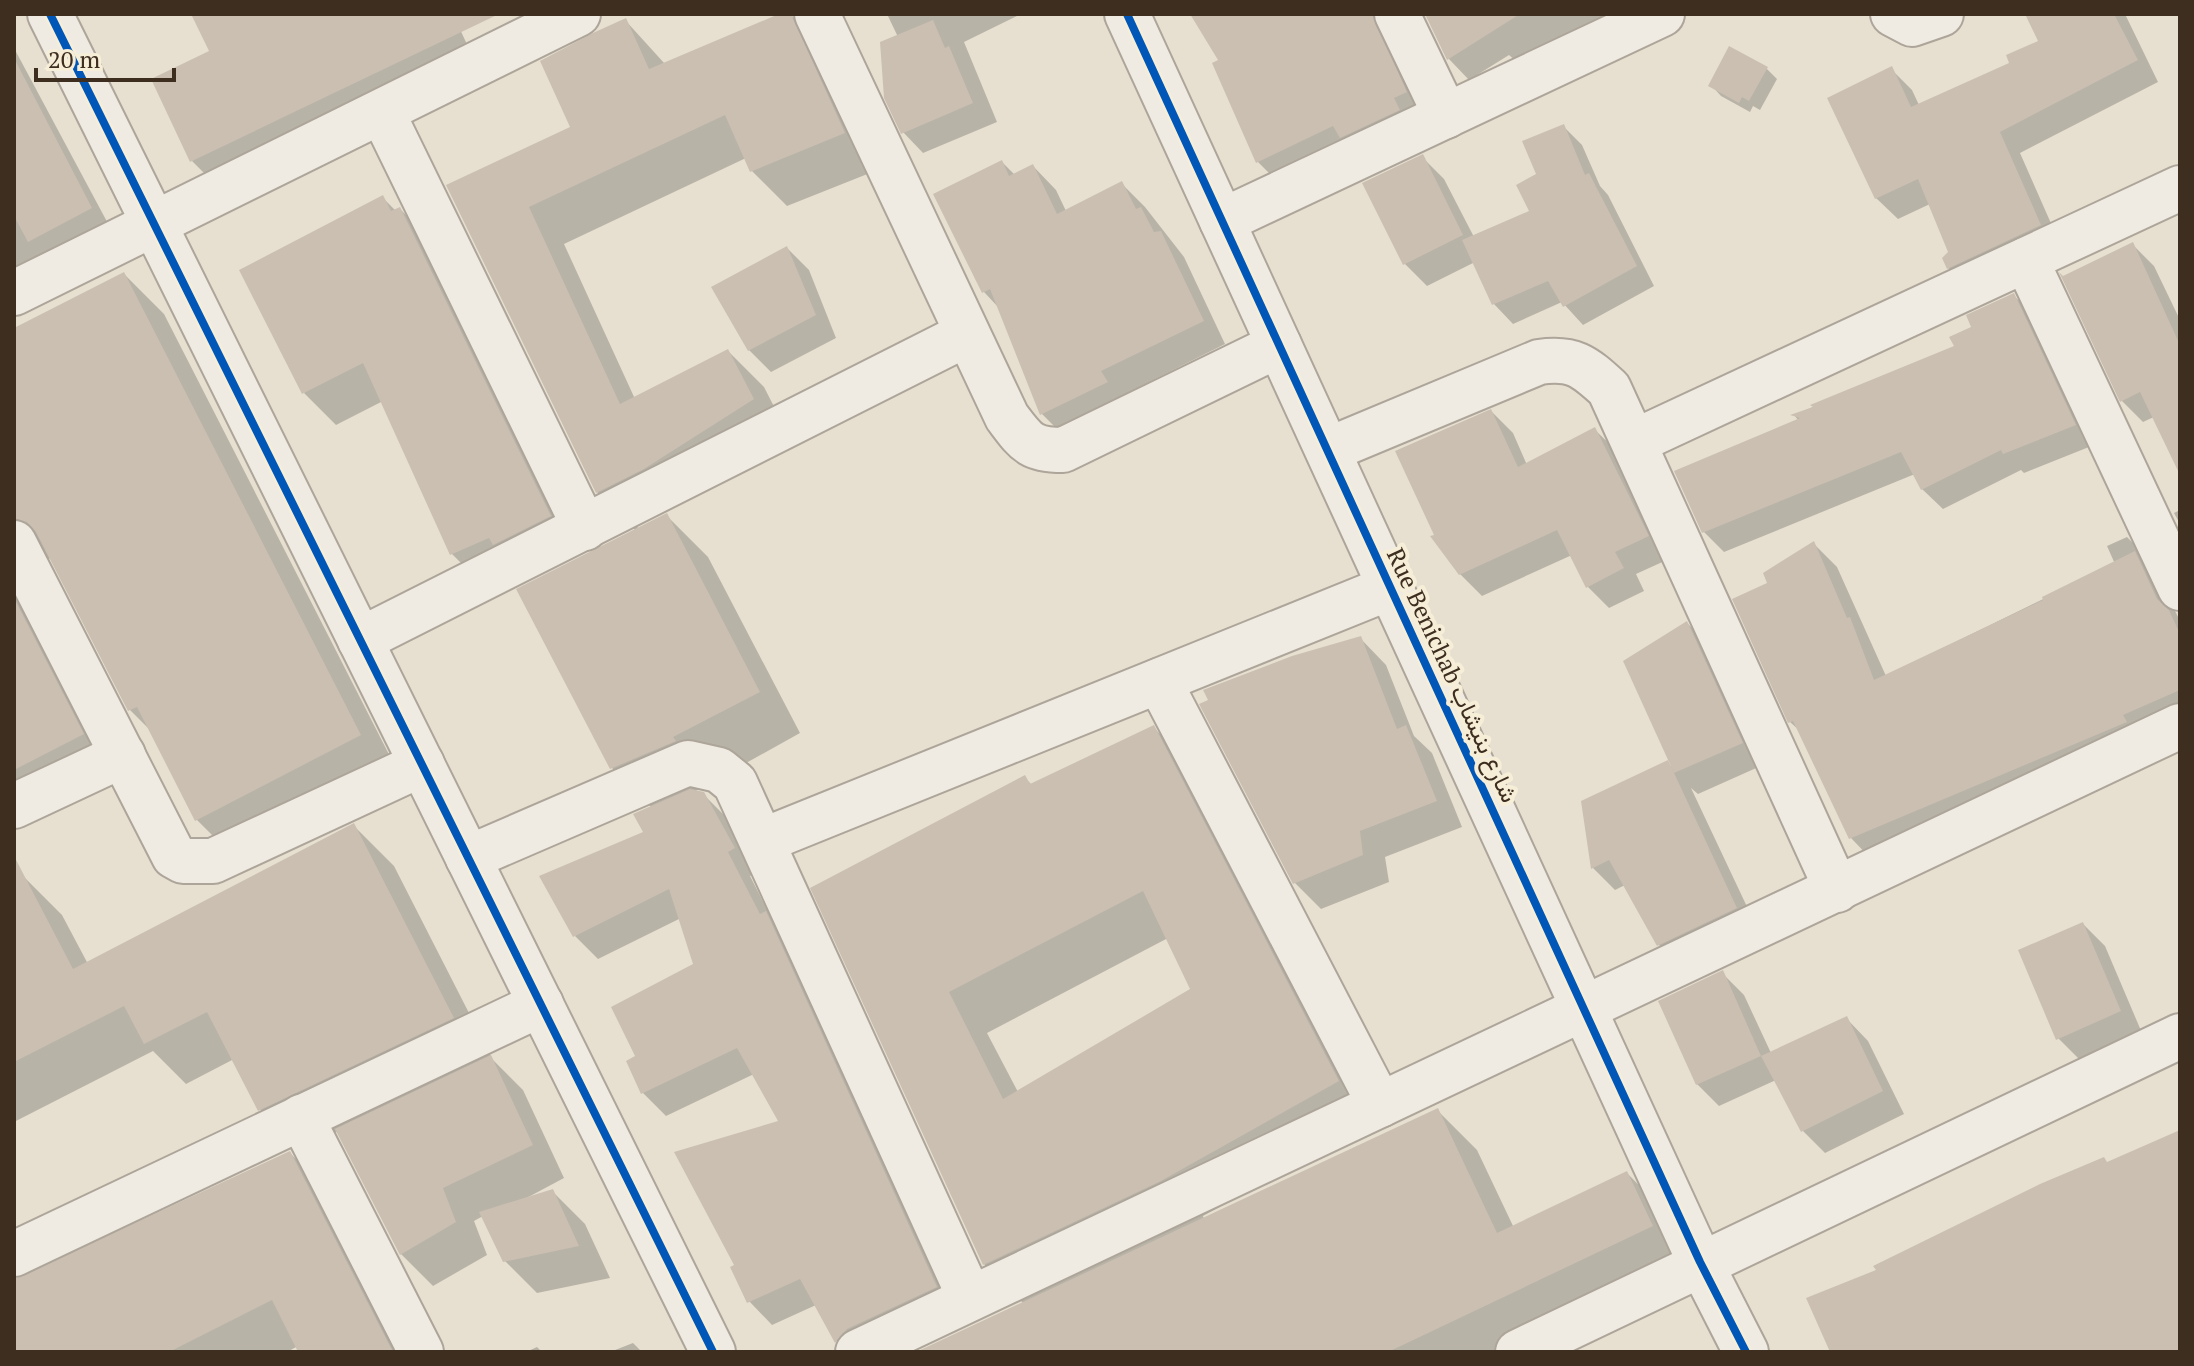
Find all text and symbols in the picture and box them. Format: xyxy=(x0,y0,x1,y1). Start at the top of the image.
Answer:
scale bar xyxy=(36,32,174,82)
text: 20 m xyxy=(48,43,100,75)
street label: Rue Benichab شارع بنيشاب xyxy=(1379,543,1526,808)

